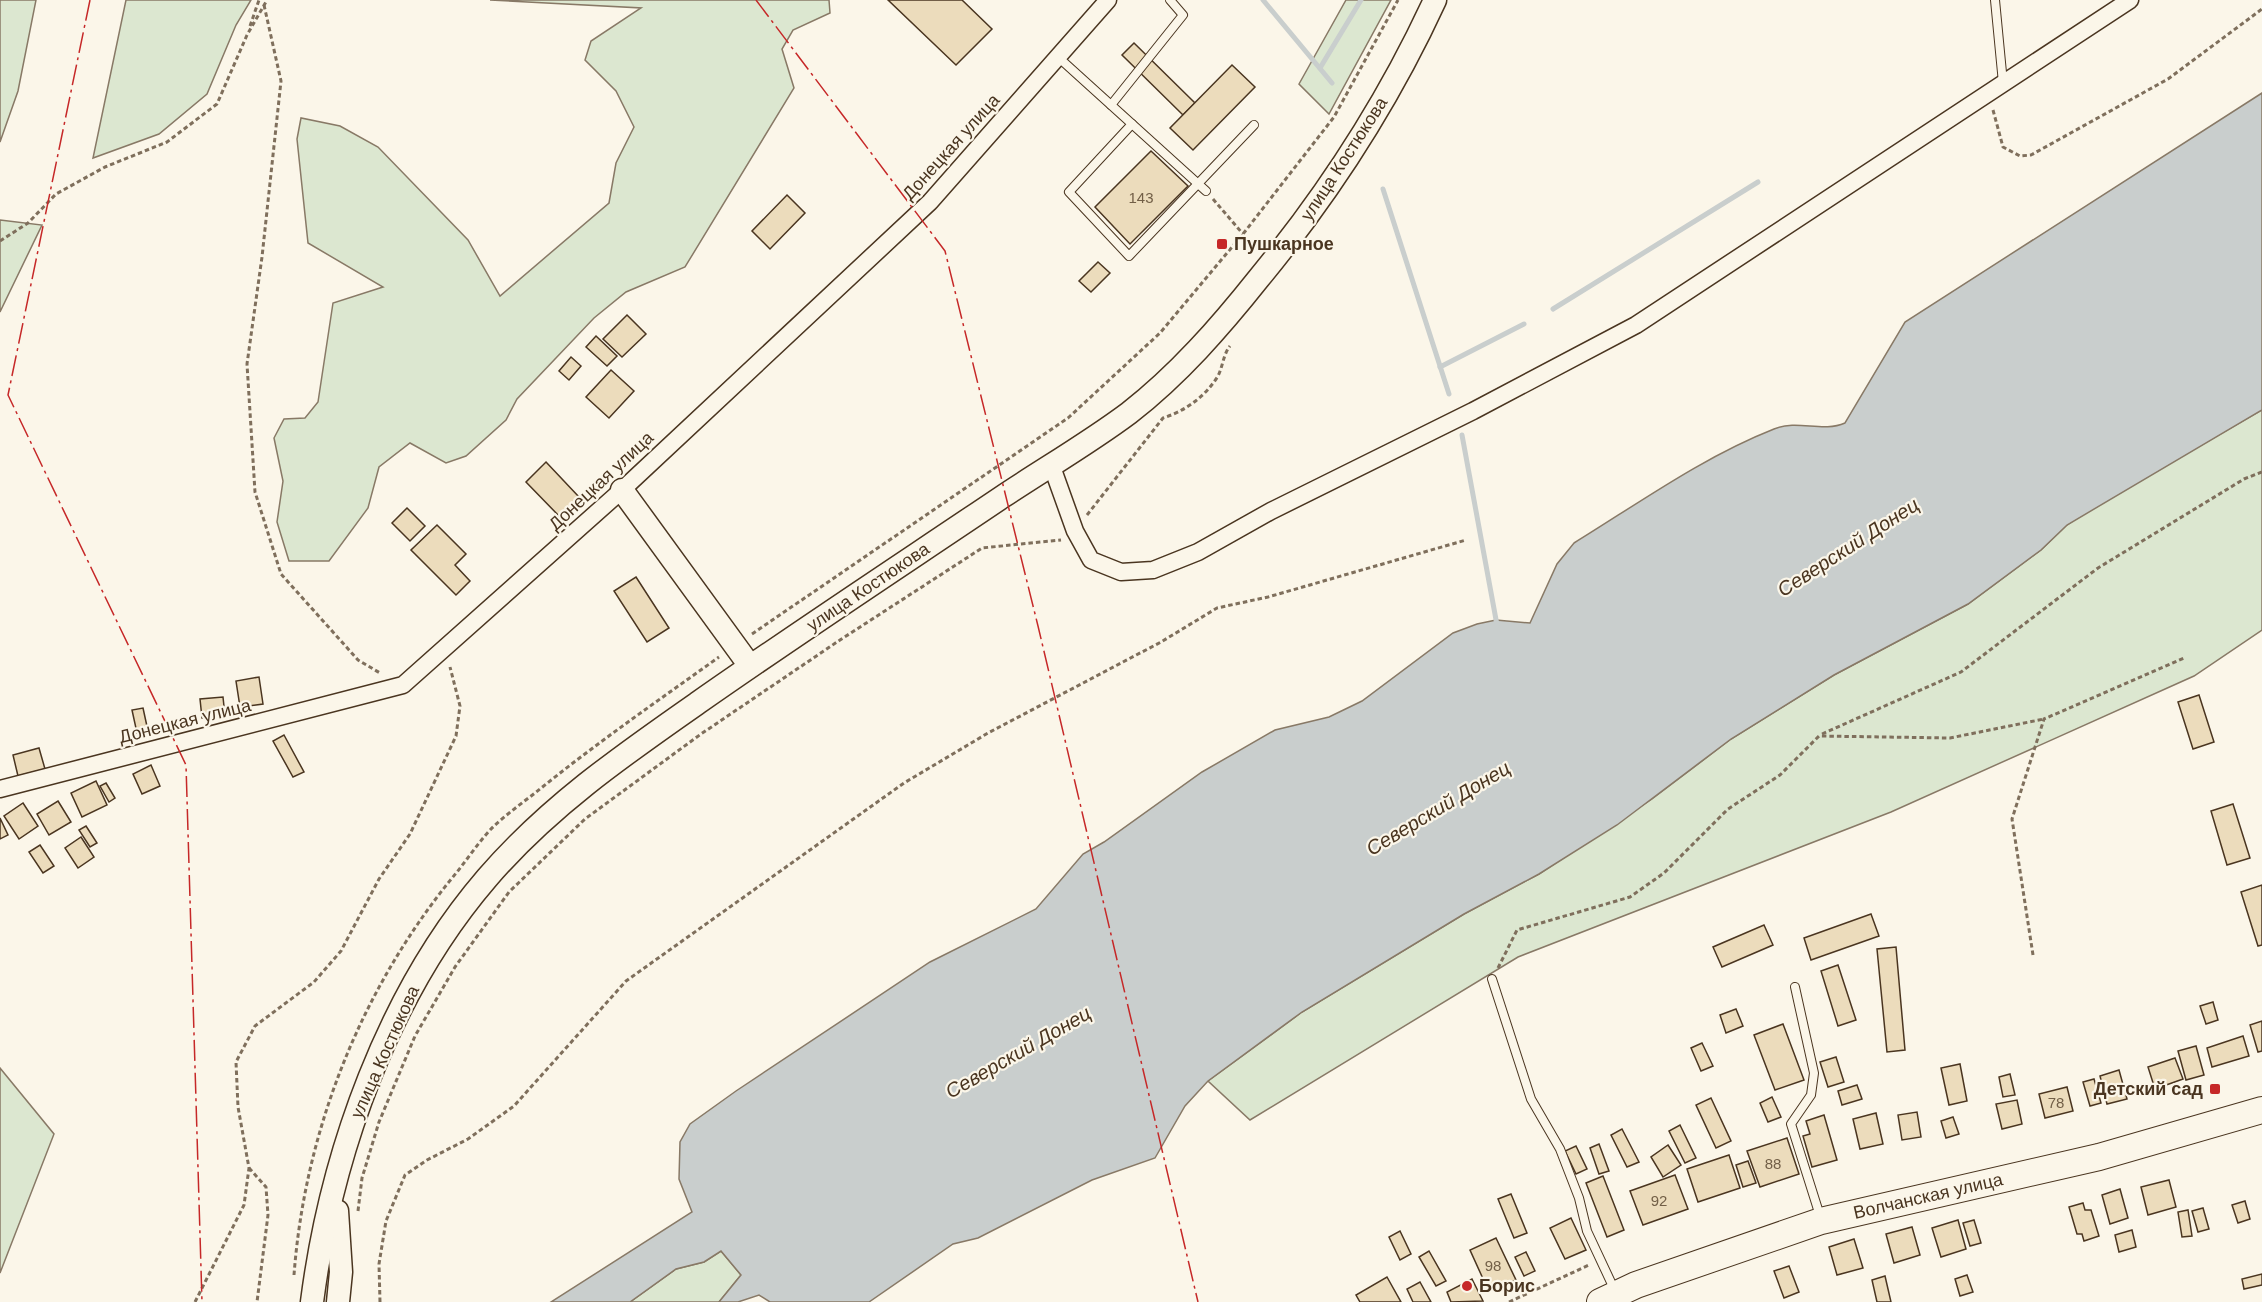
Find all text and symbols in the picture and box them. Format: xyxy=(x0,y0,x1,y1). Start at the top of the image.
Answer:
street label: Донецкая улица xyxy=(898,89,1004,204)
street label: улица Костюкова xyxy=(1297,93,1392,224)
house number: 143 xyxy=(1128,189,1154,206)
place label: Пушкарное xyxy=(1234,234,1334,254)
marker: Пушкарное xyxy=(1215,237,1229,251)
street label: Донецкая улица xyxy=(545,427,658,534)
water label: Северский Донец xyxy=(1773,493,1923,601)
street label: улица Костюкова xyxy=(803,538,934,635)
street label: Донецкая улица xyxy=(117,695,254,747)
water label: Северский Донец xyxy=(1362,756,1514,860)
street label: улица Костюкова xyxy=(347,982,424,1121)
water label: Северский Донец xyxy=(942,1002,1094,1102)
place label: Детский сад xyxy=(2094,1079,2204,1099)
marker: Детский сад xyxy=(2208,1082,2222,1096)
house number: 78 xyxy=(2048,1094,2064,1111)
house number: 88 xyxy=(1765,1155,1781,1172)
street label: Волчанская улица xyxy=(1851,1169,2006,1223)
house number: 92 xyxy=(1651,1192,1667,1209)
house number: 98 xyxy=(1485,1257,1501,1274)
place label: Борис xyxy=(1479,1276,1535,1296)
marker: Борис xyxy=(1460,1279,1474,1293)

